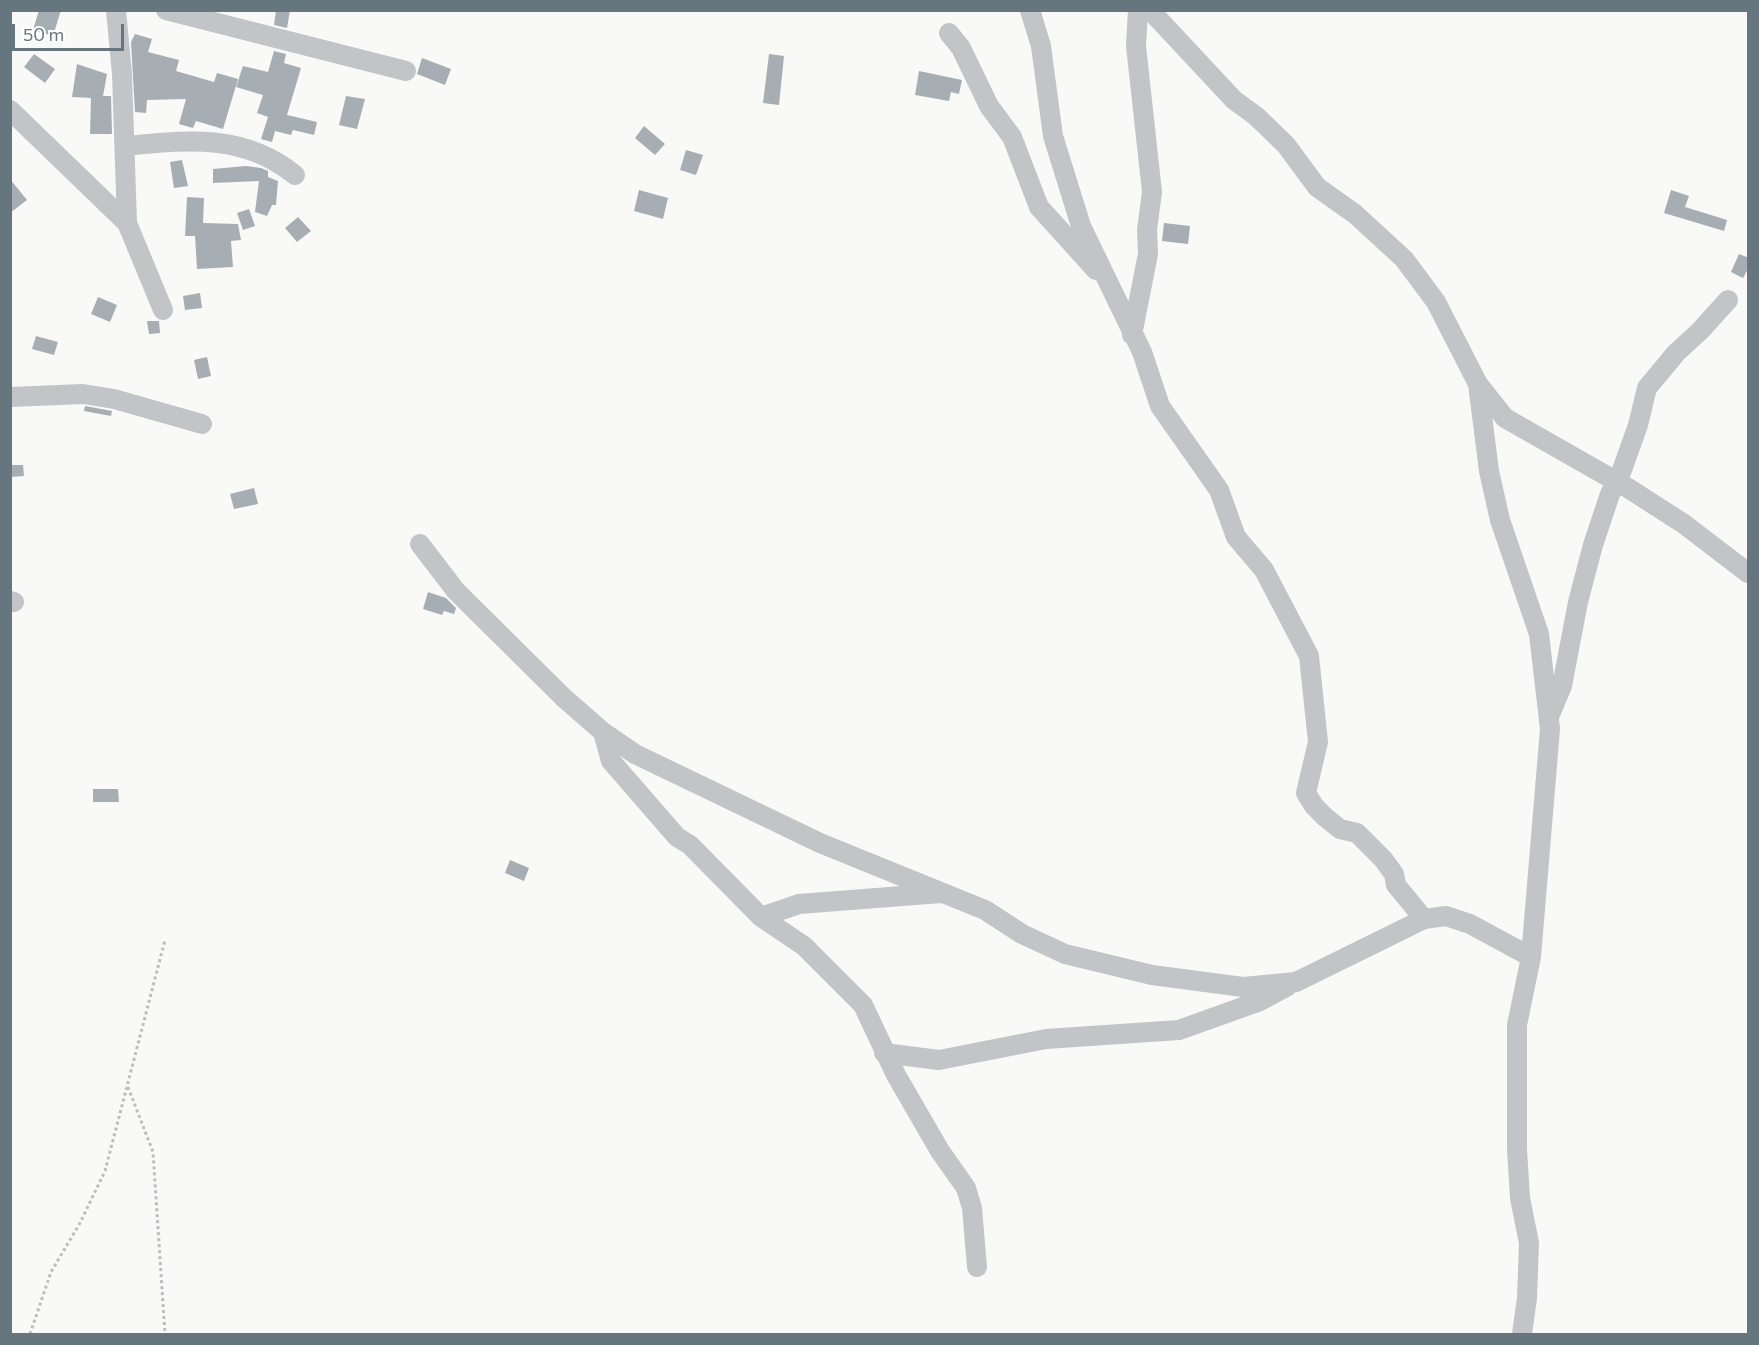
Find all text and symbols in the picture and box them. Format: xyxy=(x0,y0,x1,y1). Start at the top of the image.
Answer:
scale bar xyxy=(15,12,128,50)
text: 50 m xyxy=(23,23,64,45)

